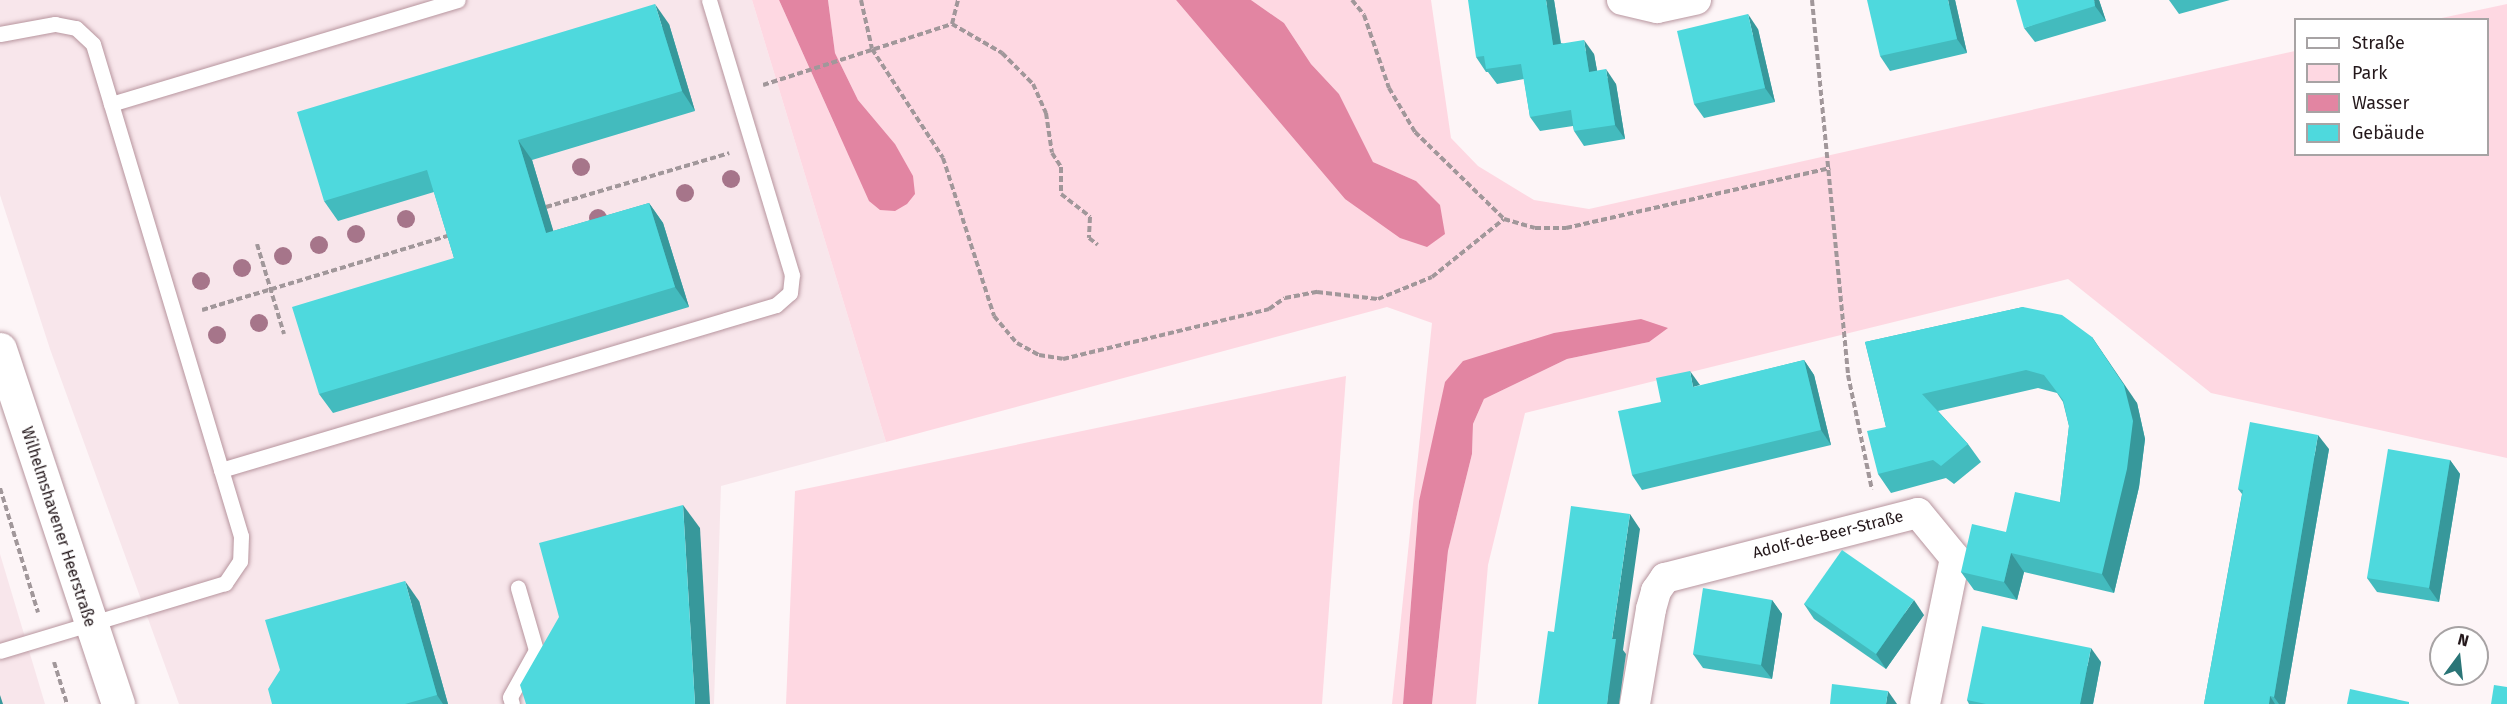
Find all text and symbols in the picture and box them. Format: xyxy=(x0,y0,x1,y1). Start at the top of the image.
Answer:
legend xyxy=(2294,18,2489,156)
text: Straße xyxy=(2352,32,2405,54)
text: Park xyxy=(2352,62,2387,84)
text: Wasser xyxy=(2352,92,2409,114)
text: Gebäude xyxy=(2352,122,2425,144)
street label: Wilhelmshavener Heerstraße xyxy=(17,425,99,629)
street label: Adolf-de-Beer-Straße xyxy=(1751,507,1905,563)
north arrow xyxy=(2429,626,2489,686)
text: N xyxy=(2456,630,2471,651)

